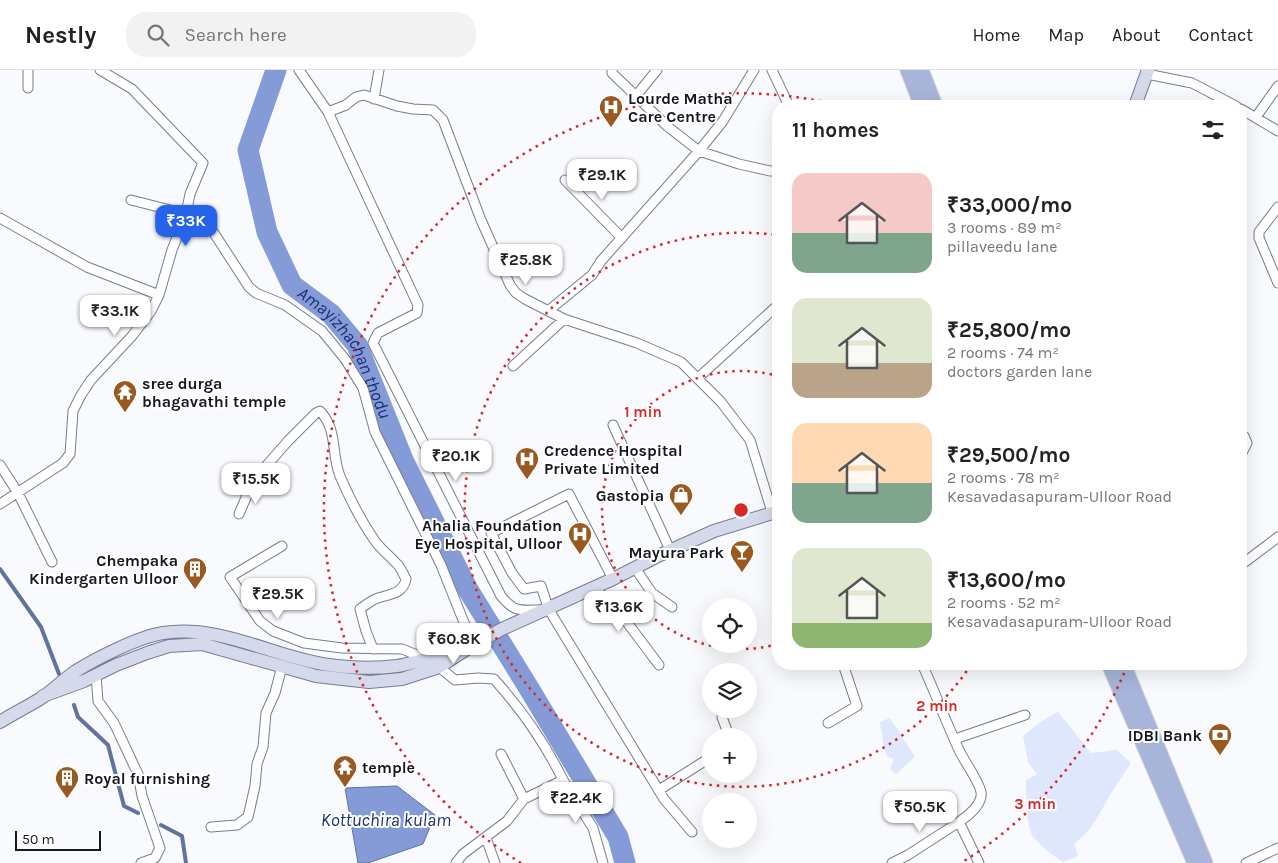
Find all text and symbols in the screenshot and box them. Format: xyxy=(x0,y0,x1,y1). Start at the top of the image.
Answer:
search box xyxy=(126,12,476,57)
text: Nestly xyxy=(25,21,96,49)
icon: search xyxy=(144,21,172,49)
text: Search here xyxy=(184,24,287,46)
text: Home xyxy=(972,24,1020,46)
text: Map xyxy=(1048,24,1084,46)
text: About xyxy=(1112,24,1161,46)
text: Contact xyxy=(1189,24,1253,46)
place label: Lourde Matha Care Centre xyxy=(628,89,733,126)
hospital icon: Lourde Matha Care Centre xyxy=(598,94,624,128)
icon: filters xyxy=(1199,116,1227,144)
text: 11 homes xyxy=(792,118,879,142)
pin: ₹29.1K xyxy=(561,158,643,201)
text: ₹29.1K xyxy=(578,165,626,184)
icon: home xyxy=(832,193,892,253)
text: ₹33,000/mo xyxy=(947,193,1072,217)
pin: ₹33K xyxy=(156,204,216,247)
text: ₹33K xyxy=(166,211,206,230)
text: 3 rooms · 89 m² xyxy=(947,218,1062,237)
text: pillaveedu lane xyxy=(947,237,1058,256)
pin: ₹25.8K xyxy=(485,244,567,286)
text: ₹25.8K xyxy=(500,250,552,269)
water label: Amayizhachan thodu xyxy=(293,282,396,422)
pin: ₹33.1K xyxy=(74,294,156,337)
text: ₹33.1K xyxy=(91,301,139,320)
icon: home xyxy=(832,318,892,378)
text: ₹25,800/mo xyxy=(947,318,1071,342)
text: 2 rooms · 74 m² xyxy=(947,343,1059,362)
text: doctors garden lane xyxy=(947,362,1092,381)
place label: sree durga bhagavathi temple xyxy=(142,374,286,411)
temple icon: sree durga bhagavathi temple xyxy=(112,379,138,413)
text: 1 min xyxy=(624,403,662,421)
pin: ₹20.1K xyxy=(415,440,497,482)
place label: Credence Hospital Private Limited xyxy=(544,441,683,478)
icon: home xyxy=(832,443,892,503)
text: ₹29,500/mo xyxy=(947,443,1070,467)
text: ₹20.1K xyxy=(432,446,480,465)
hospital icon: Credence Hospital Private Limited xyxy=(514,446,540,480)
pin: ₹15.5K xyxy=(215,462,297,505)
text: 2 rooms · 78 m² xyxy=(947,468,1060,487)
text: ₹15.5K xyxy=(232,469,280,488)
shop icon: Gastopia xyxy=(668,482,694,516)
place label: Gastopia xyxy=(596,486,664,505)
text: Kesavadasapuram-Ulloor Road xyxy=(947,487,1172,506)
centre of rings xyxy=(732,501,750,519)
place label: Ahalia Foundation Eye Hospital, Ulloor xyxy=(414,516,563,553)
hospital icon: Ahalia Foundation Eye Hospital, Ulloor xyxy=(567,521,593,555)
bar icon: Mayura Park xyxy=(729,539,755,573)
place label: Mayura Park xyxy=(628,543,725,562)
place label: Chempaka Kindergarten Ulloor xyxy=(29,551,179,588)
building icon: Chempaka Kindergarten Ulloor xyxy=(182,556,208,590)
icon: home xyxy=(832,568,892,628)
text: ₹13,600/mo xyxy=(947,568,1066,592)
pin: ₹29.5K xyxy=(237,578,319,620)
text: ₹29.5K xyxy=(252,584,304,603)
pin: ₹13.6K xyxy=(578,590,660,633)
text: 2 rooms · 52 m² xyxy=(947,593,1061,612)
text: ₹13.6K xyxy=(595,597,643,616)
map controls xyxy=(702,598,757,848)
button: locate xyxy=(702,598,757,653)
text: Kesavadasapuram-Ulloor Road xyxy=(947,612,1172,631)
pin: ₹60.8K xyxy=(413,622,495,665)
text: ₹60.8K xyxy=(427,629,481,648)
button: layers xyxy=(702,663,757,718)
text: 2 min xyxy=(916,697,958,715)
bank icon: IDBI Bank xyxy=(1207,722,1233,756)
place label: IDBI Bank xyxy=(1128,726,1203,745)
button: + xyxy=(702,728,757,783)
temple icon: temple xyxy=(332,754,358,788)
place label: temple xyxy=(362,758,415,777)
building icon: Royal furnishing xyxy=(54,765,80,799)
place label: Royal furnishing xyxy=(84,769,210,788)
pin: ₹22.4K xyxy=(535,782,617,824)
text: ₹22.4K xyxy=(550,788,602,807)
pin: ₹50.5K xyxy=(879,790,961,833)
button: − xyxy=(702,793,757,848)
text: 3 min xyxy=(1014,795,1056,813)
text: ₹50.5K xyxy=(894,797,946,816)
water label: Kottuchira kulam xyxy=(321,809,451,831)
scale bar xyxy=(15,828,101,851)
text: 50 m xyxy=(22,831,55,848)

